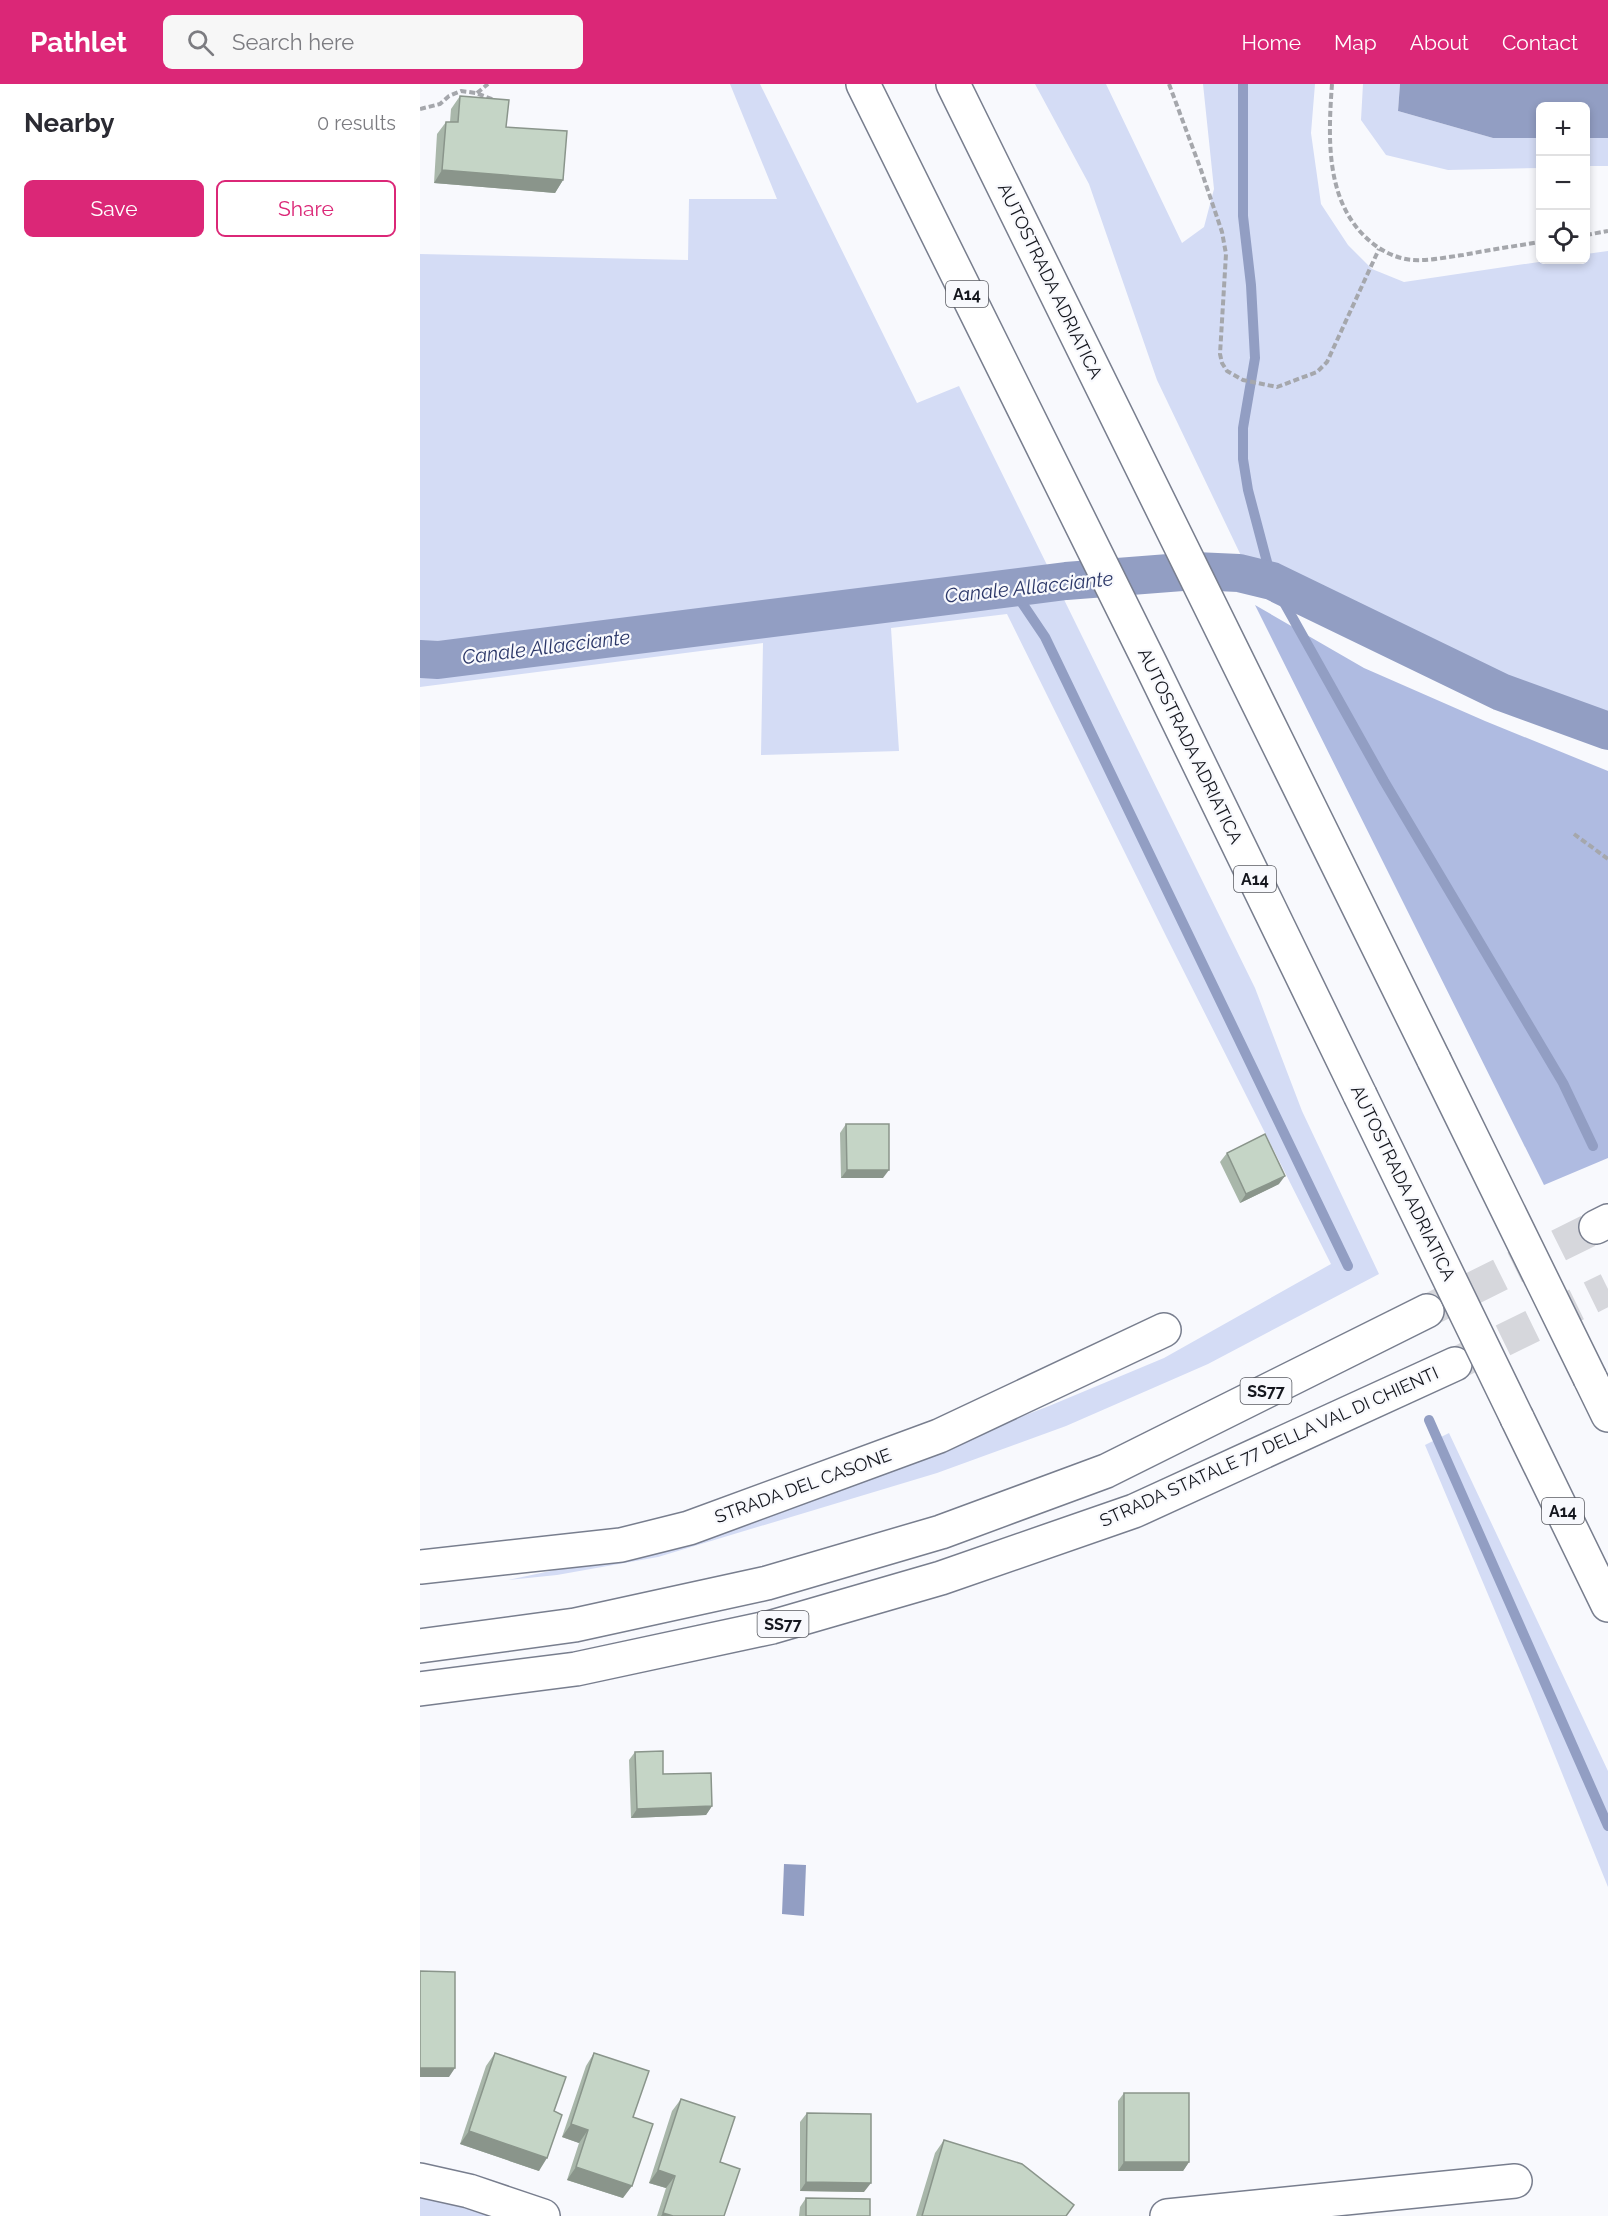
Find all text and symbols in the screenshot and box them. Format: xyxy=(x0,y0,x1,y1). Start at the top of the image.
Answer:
search box xyxy=(163,15,583,69)
text: Pathlet xyxy=(30,26,127,59)
icon: search xyxy=(184,26,217,59)
text: Search here xyxy=(232,29,354,55)
text: Home xyxy=(1242,30,1301,55)
text: Map xyxy=(1334,30,1377,55)
text: About xyxy=(1410,30,1469,55)
text: Contact xyxy=(1502,30,1578,55)
map controls xyxy=(1536,102,1590,264)
button: + xyxy=(1536,102,1590,156)
text: Nearby xyxy=(24,108,114,138)
text: 0 results xyxy=(317,111,396,135)
button: − xyxy=(1536,156,1590,210)
button: Save xyxy=(24,180,204,237)
button: Share xyxy=(216,180,396,237)
street label: AUTOSTRADA ADRIATICA xyxy=(994,180,1107,382)
button: locate xyxy=(1536,210,1590,264)
road number: A14 xyxy=(946,281,988,307)
water label: Canale Allacciante xyxy=(944,566,1115,608)
water label: Canale Allacciante xyxy=(461,625,632,669)
street label: AUTOSTRADA ADRIATICA xyxy=(1134,645,1247,847)
road number: A14 xyxy=(1234,866,1276,892)
street label: AUTOSTRADA ADRIATICA xyxy=(1347,1082,1460,1284)
street label: STRADA STATALE 77 DELLA VAL DI CHIENTI xyxy=(1096,1362,1441,1531)
road number: SS77 xyxy=(1240,1378,1292,1404)
street label: STRADA DEL CASONE xyxy=(712,1444,894,1527)
road number: A14 xyxy=(1542,1498,1584,1524)
road number: SS77 xyxy=(758,1611,808,1637)

